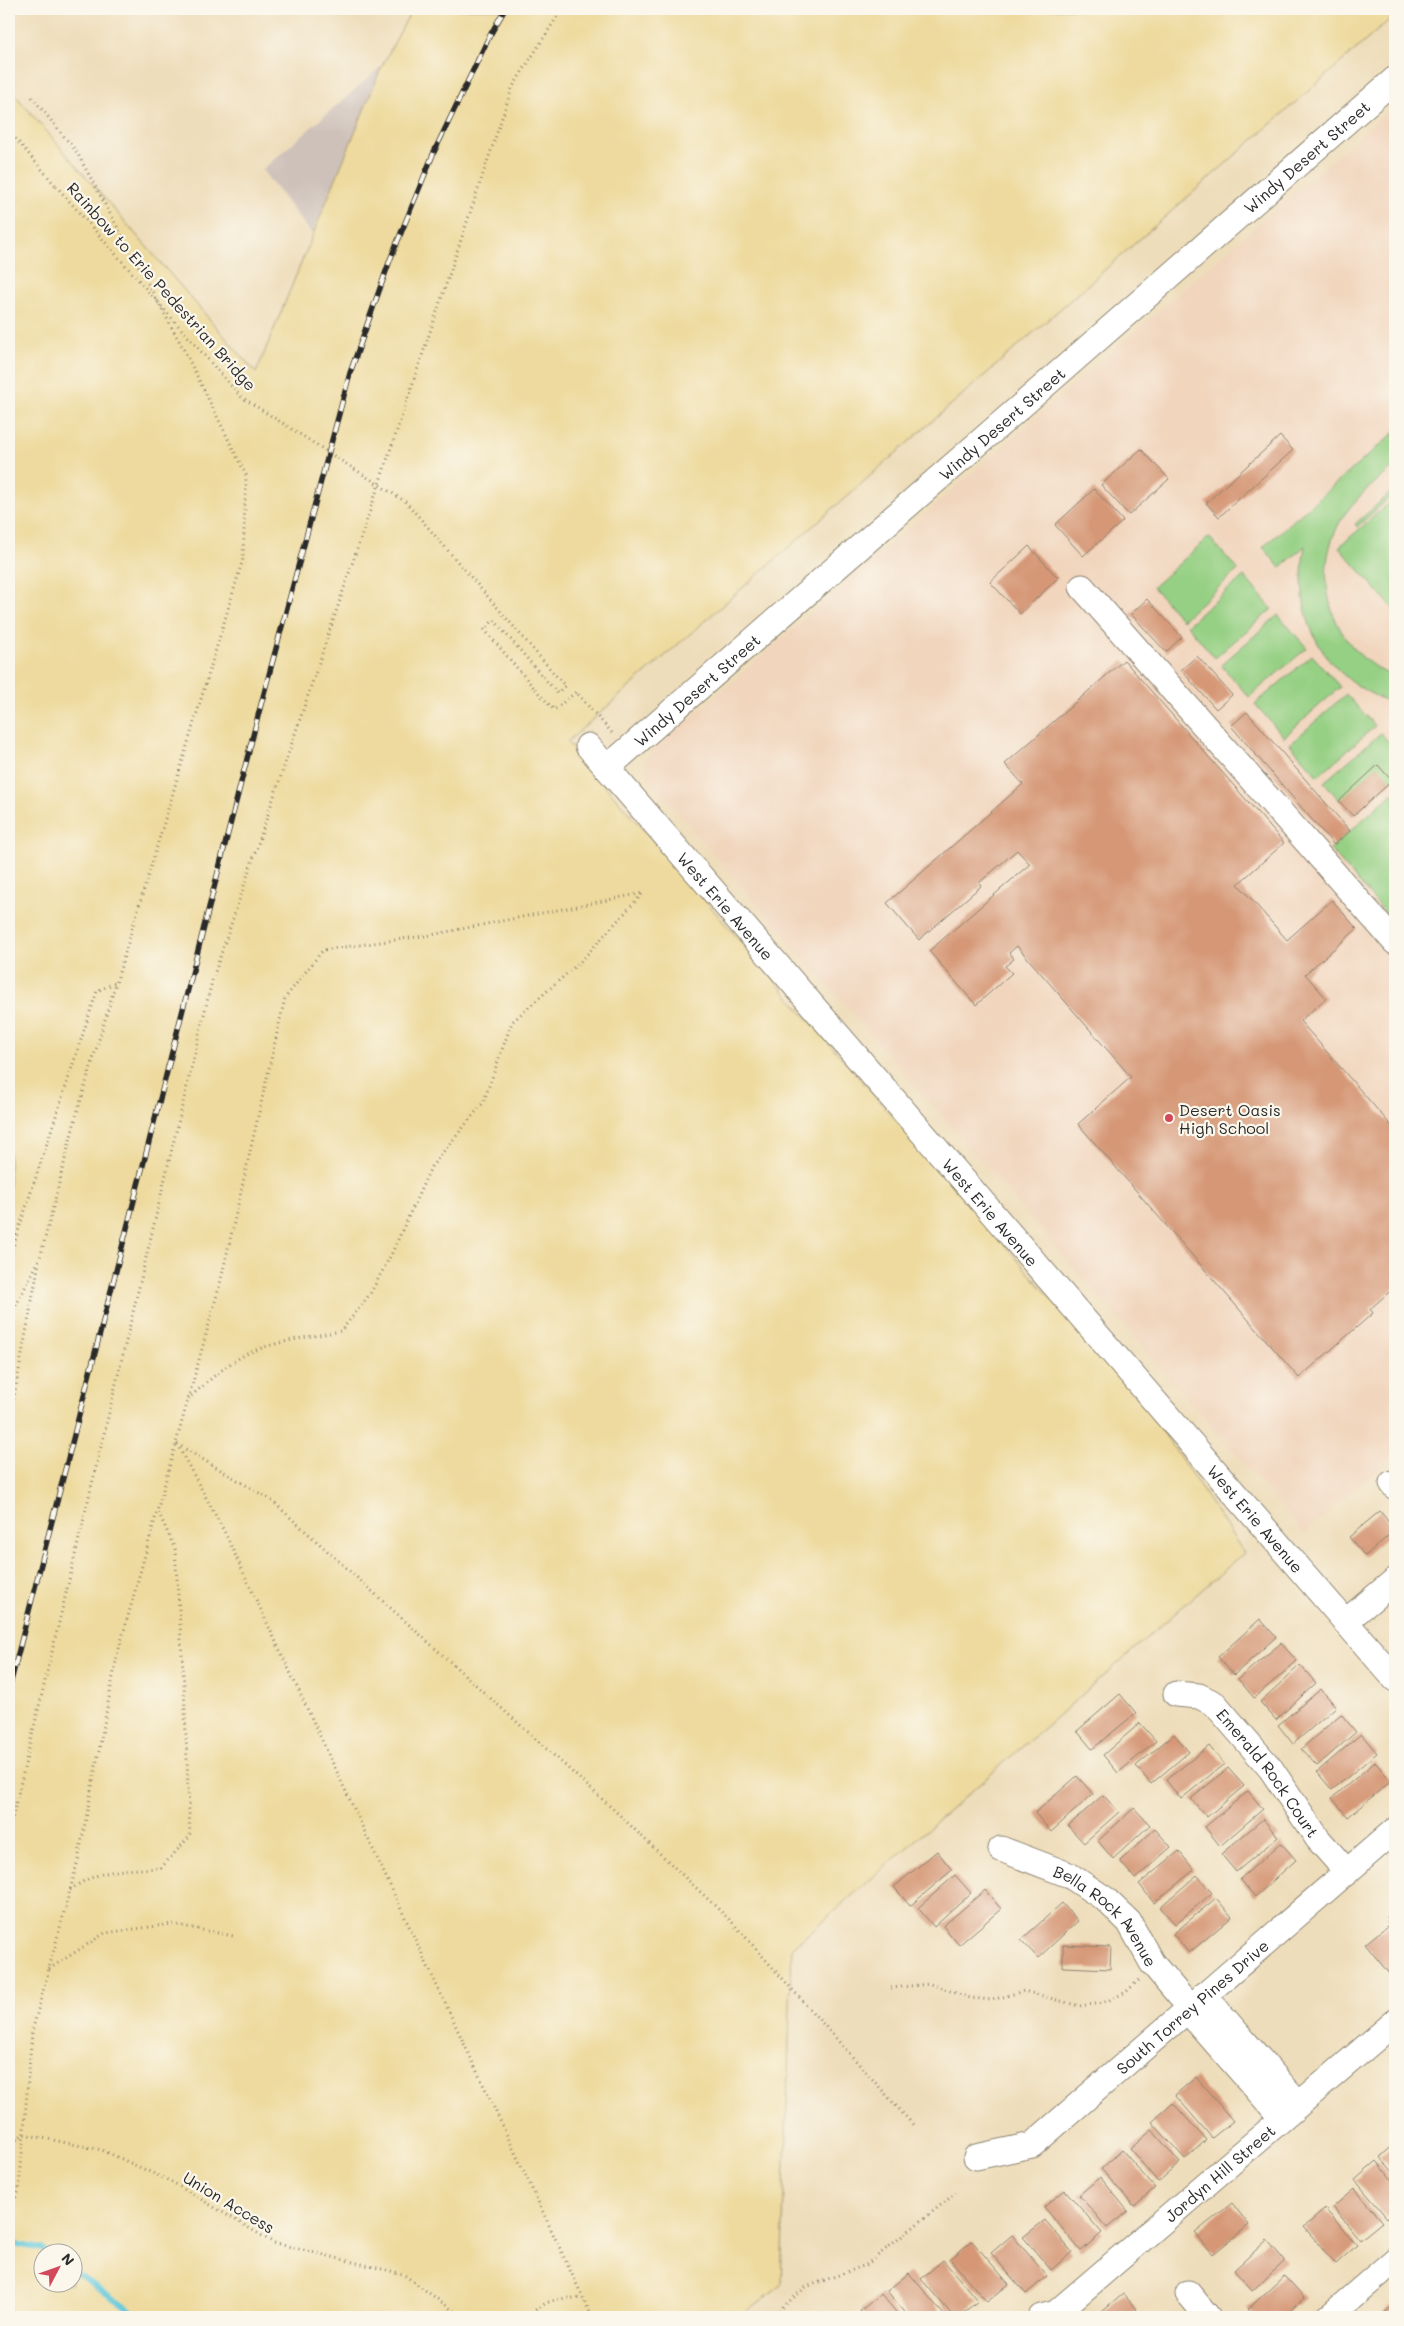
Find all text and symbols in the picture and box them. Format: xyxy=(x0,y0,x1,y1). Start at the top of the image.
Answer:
street label: Windy Desert Street xyxy=(1239,96,1374,217)
street label: Rainbow to Erie Pedestrian Bridge xyxy=(63,177,261,395)
street label: Windy Desert Street xyxy=(934,362,1069,484)
street label: Windy Desert Street xyxy=(629,629,764,751)
street label: West Erie Avenue xyxy=(673,847,779,964)
place label: Desert Oasis High School xyxy=(1179,1099,1281,1138)
marker: Desert Oasis High School xyxy=(1163,1112,1175,1124)
street label: West Erie Avenue xyxy=(938,1153,1044,1270)
street label: West Erie Avenue xyxy=(1203,1460,1309,1577)
street label: Emerald Rock Court xyxy=(1213,1704,1324,1841)
street label: Bella Rock Avenue xyxy=(1051,1860,1162,1970)
street label: South Torrey Pines Drive xyxy=(1111,1934,1272,2078)
street label: Jordyn Hill Street xyxy=(1160,2119,1279,2226)
street label: Union Access xyxy=(179,2166,279,2238)
north arrow xyxy=(32,2244,82,2294)
text: N xyxy=(58,2249,79,2269)

